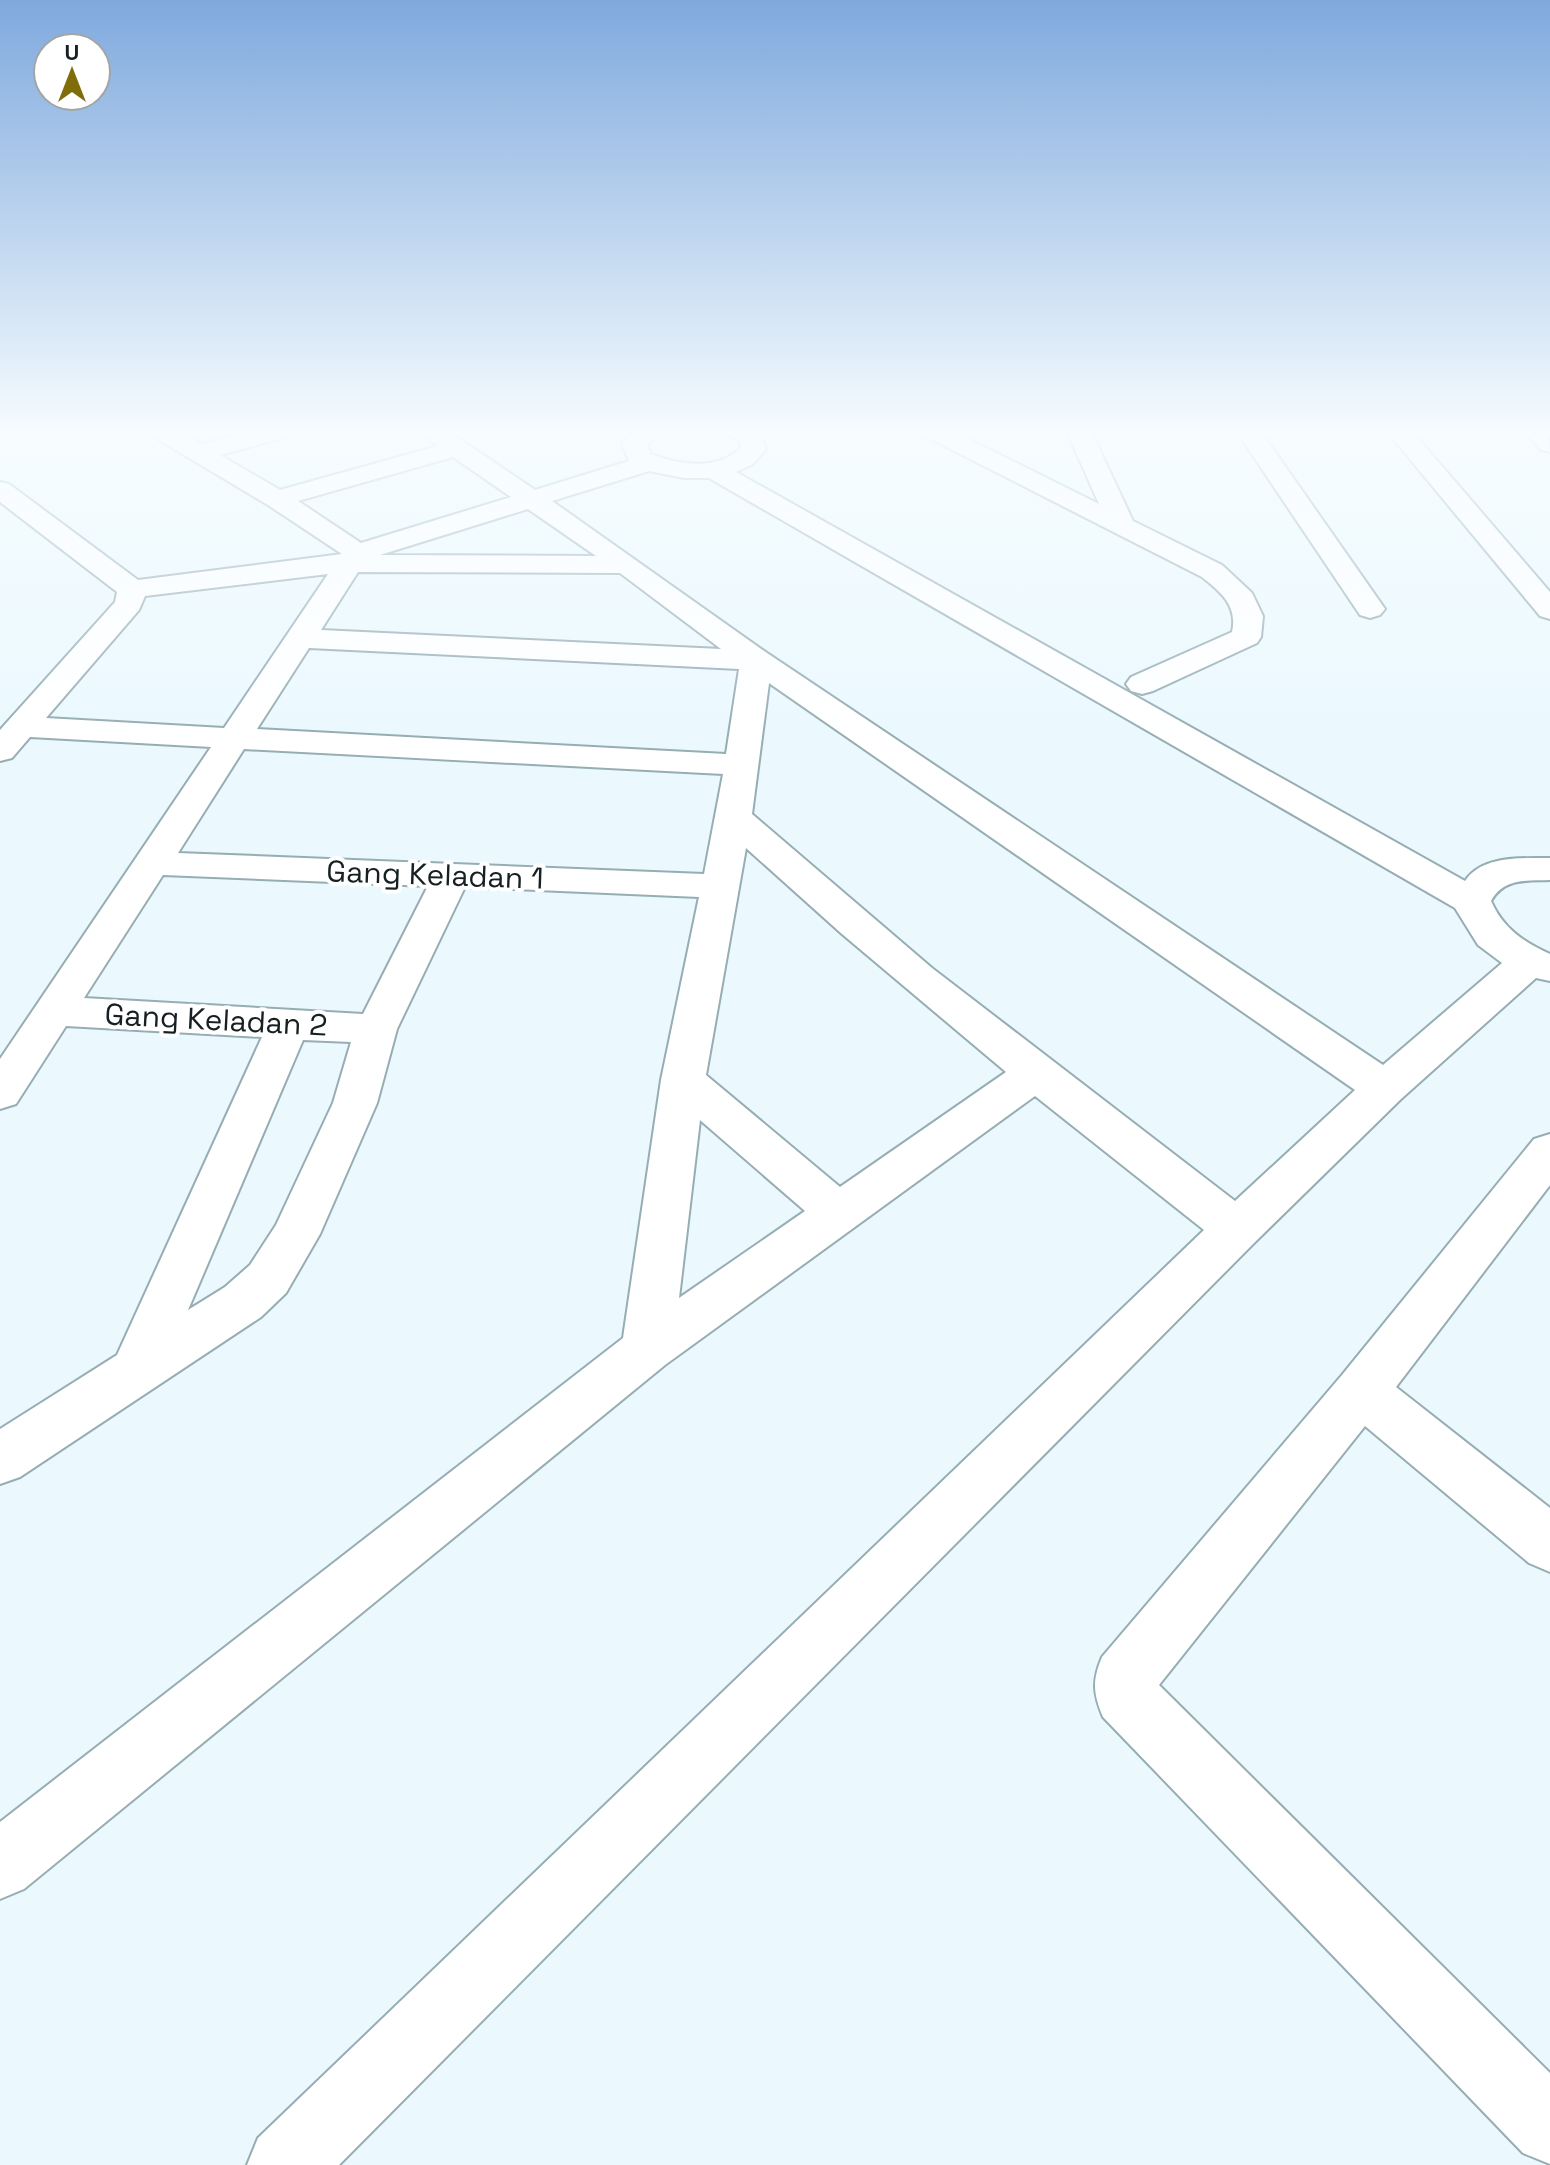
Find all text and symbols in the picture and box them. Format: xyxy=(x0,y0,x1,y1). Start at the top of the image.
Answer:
north arrow xyxy=(32,32,112,112)
text: U xyxy=(65,38,79,66)
street label: Gang Keladan 1 xyxy=(326,851,544,898)
street label: Gang Keladan 2 xyxy=(104,994,328,1045)

